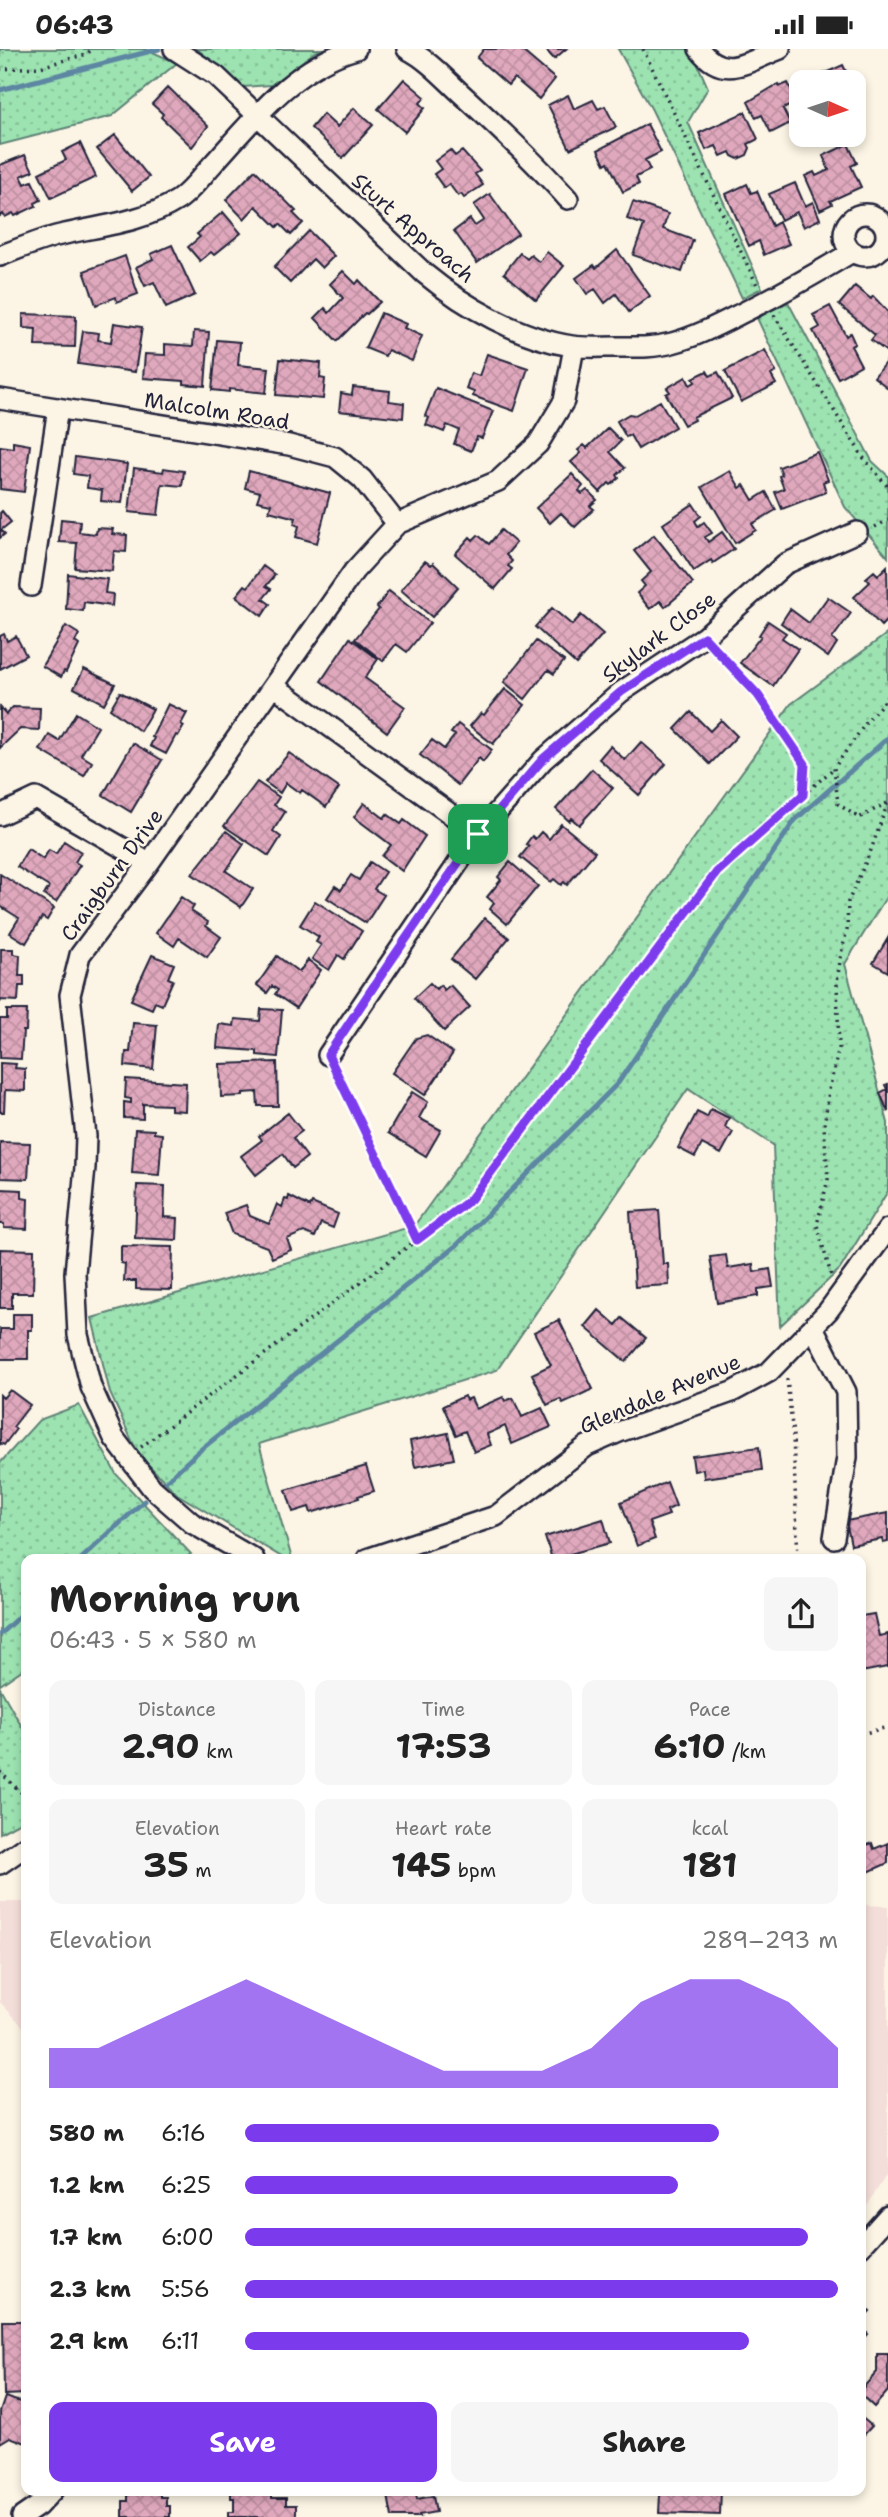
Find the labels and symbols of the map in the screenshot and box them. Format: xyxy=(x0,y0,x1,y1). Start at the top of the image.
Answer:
north arrow xyxy=(789,70,866,147)
street label: Sturt Approach xyxy=(346,167,480,289)
street label: Malcolm Road xyxy=(143,386,291,436)
street label: Skylark Close xyxy=(596,585,722,689)
street label: Craigburn Drive xyxy=(54,803,170,947)
pin xyxy=(448,804,508,864)
street label: Glendale Avenue xyxy=(575,1348,745,1440)

